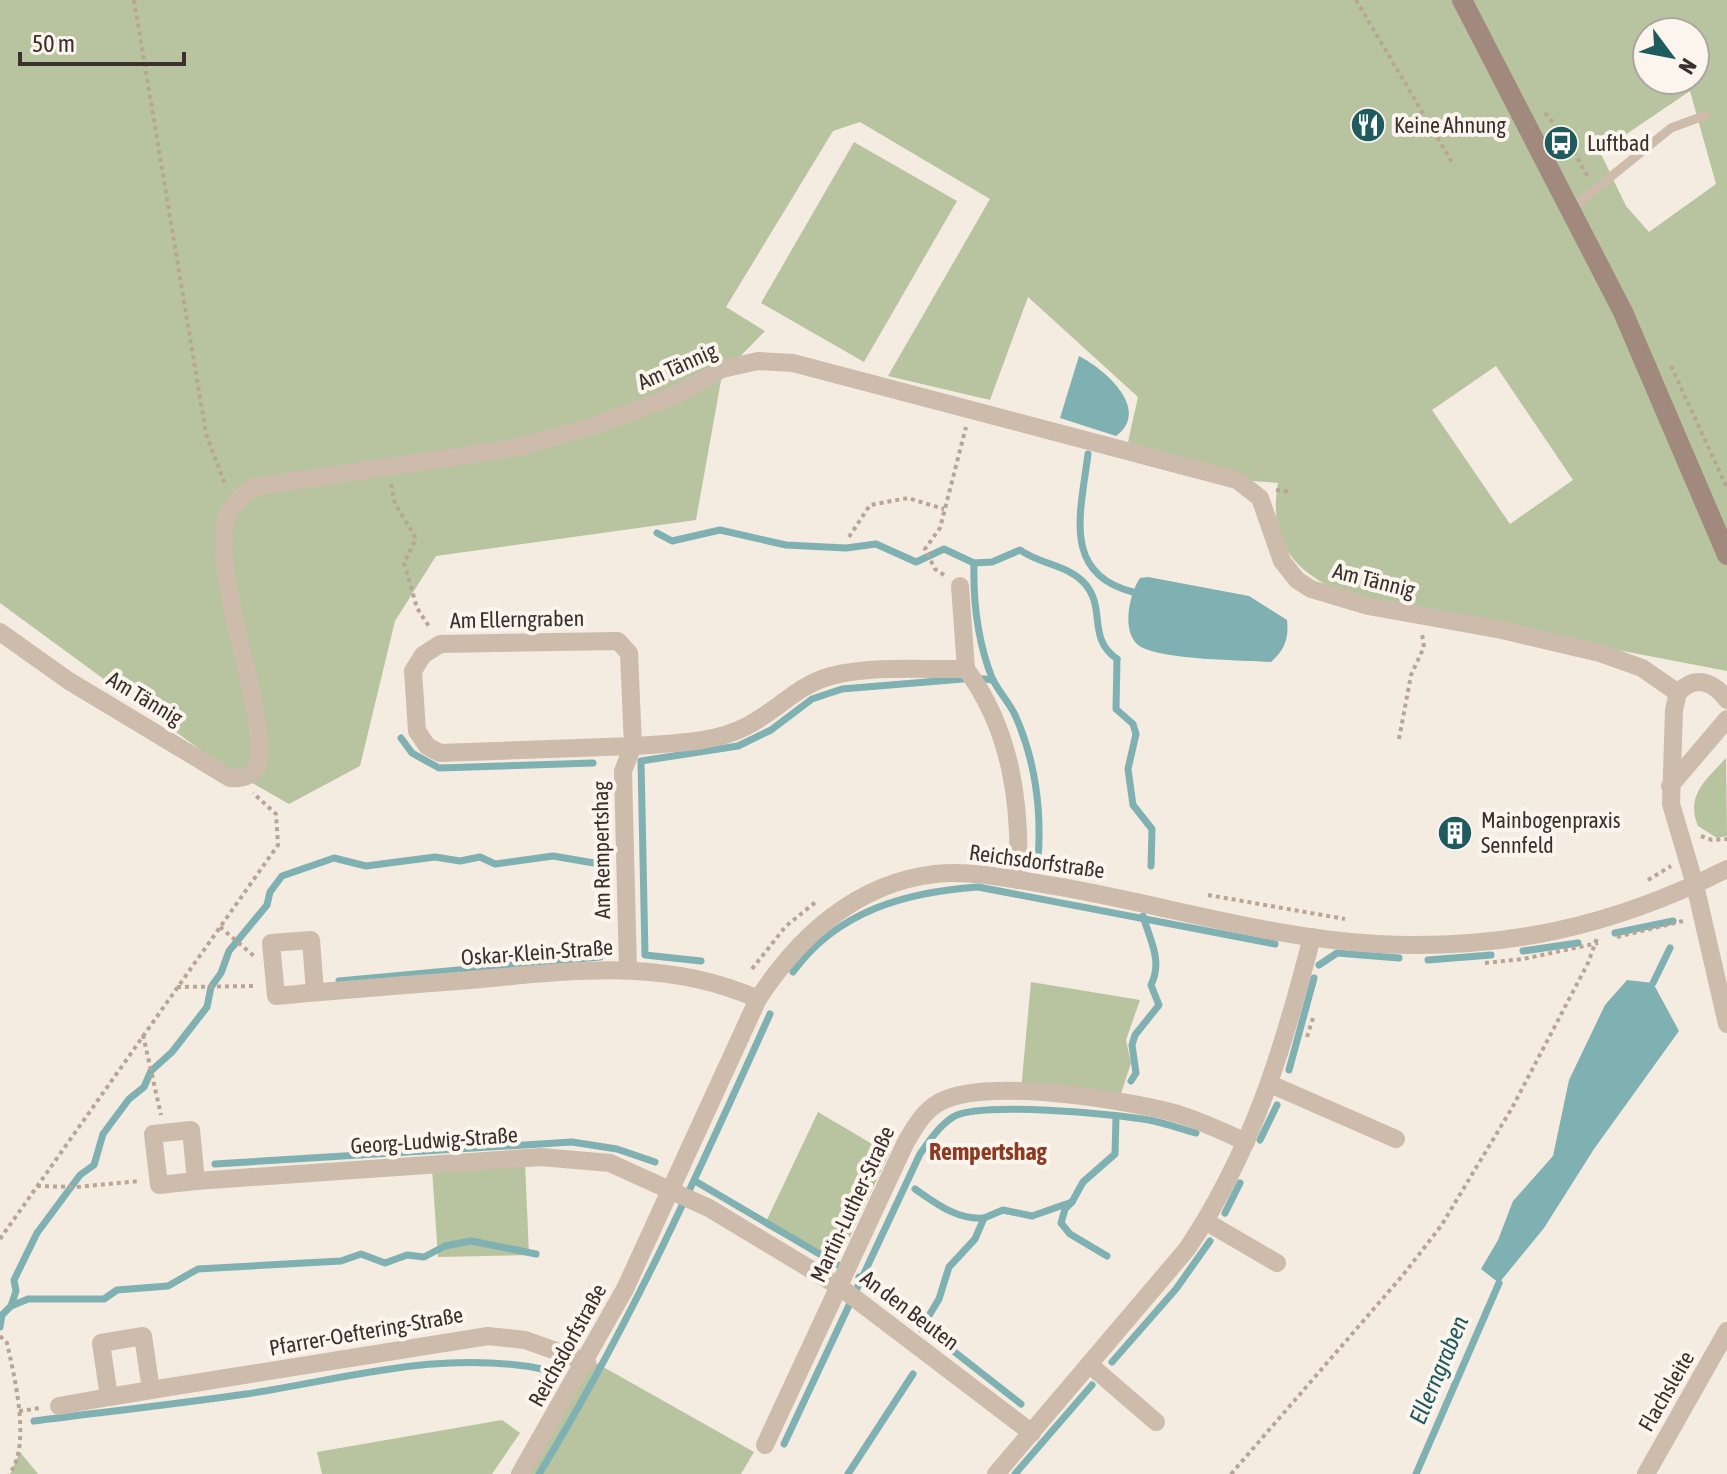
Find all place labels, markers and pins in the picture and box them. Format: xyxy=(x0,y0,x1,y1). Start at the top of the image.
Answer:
restaurant icon: Keine Ahnung xyxy=(1349,106,1387,144)
place label: Keine Ahnung xyxy=(1394,112,1506,138)
bus stop icon: Luftbad xyxy=(1542,124,1580,162)
place label: Luftbad xyxy=(1587,130,1650,156)
place label: Mainbogenpraxis Sennfeld xyxy=(1481,807,1621,858)
building icon: Mainbogenpraxis Sennfeld xyxy=(1436,814,1474,852)

